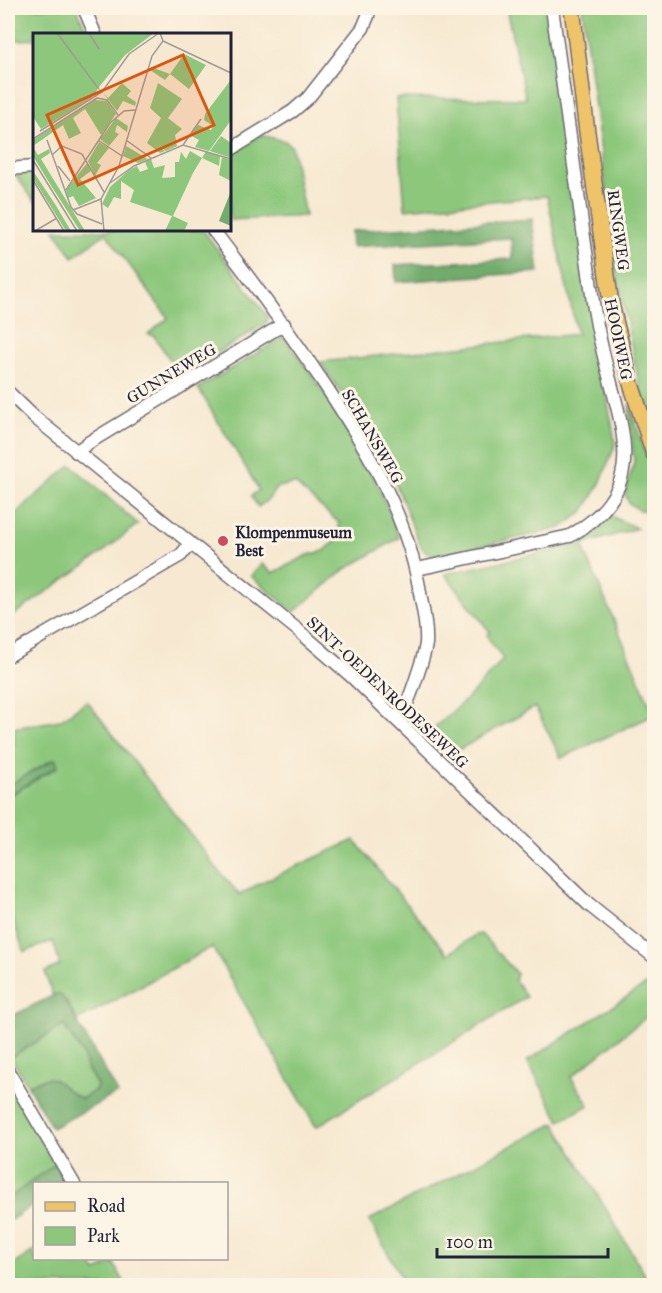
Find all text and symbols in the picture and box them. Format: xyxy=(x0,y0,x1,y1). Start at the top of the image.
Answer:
inset map xyxy=(33,33,231,231)
street label: RINGWEG xyxy=(603,188,634,272)
street label: HOOIWEG xyxy=(601,297,636,382)
street label: GUNNEWEG xyxy=(123,339,220,408)
street label: SCHANSWEG xyxy=(338,386,407,487)
place label: Klompenmuseum Best xyxy=(235,523,352,560)
marker: Klompenmuseum Best xyxy=(216,534,230,548)
street label: SINT-OEDENRODESEWEG xyxy=(303,613,473,772)
legend xyxy=(33,1182,228,1260)
text: Road xyxy=(87,1195,125,1217)
scale bar xyxy=(437,1221,608,1259)
text: Park xyxy=(87,1225,120,1247)
text: 100 m xyxy=(446,1231,493,1253)

